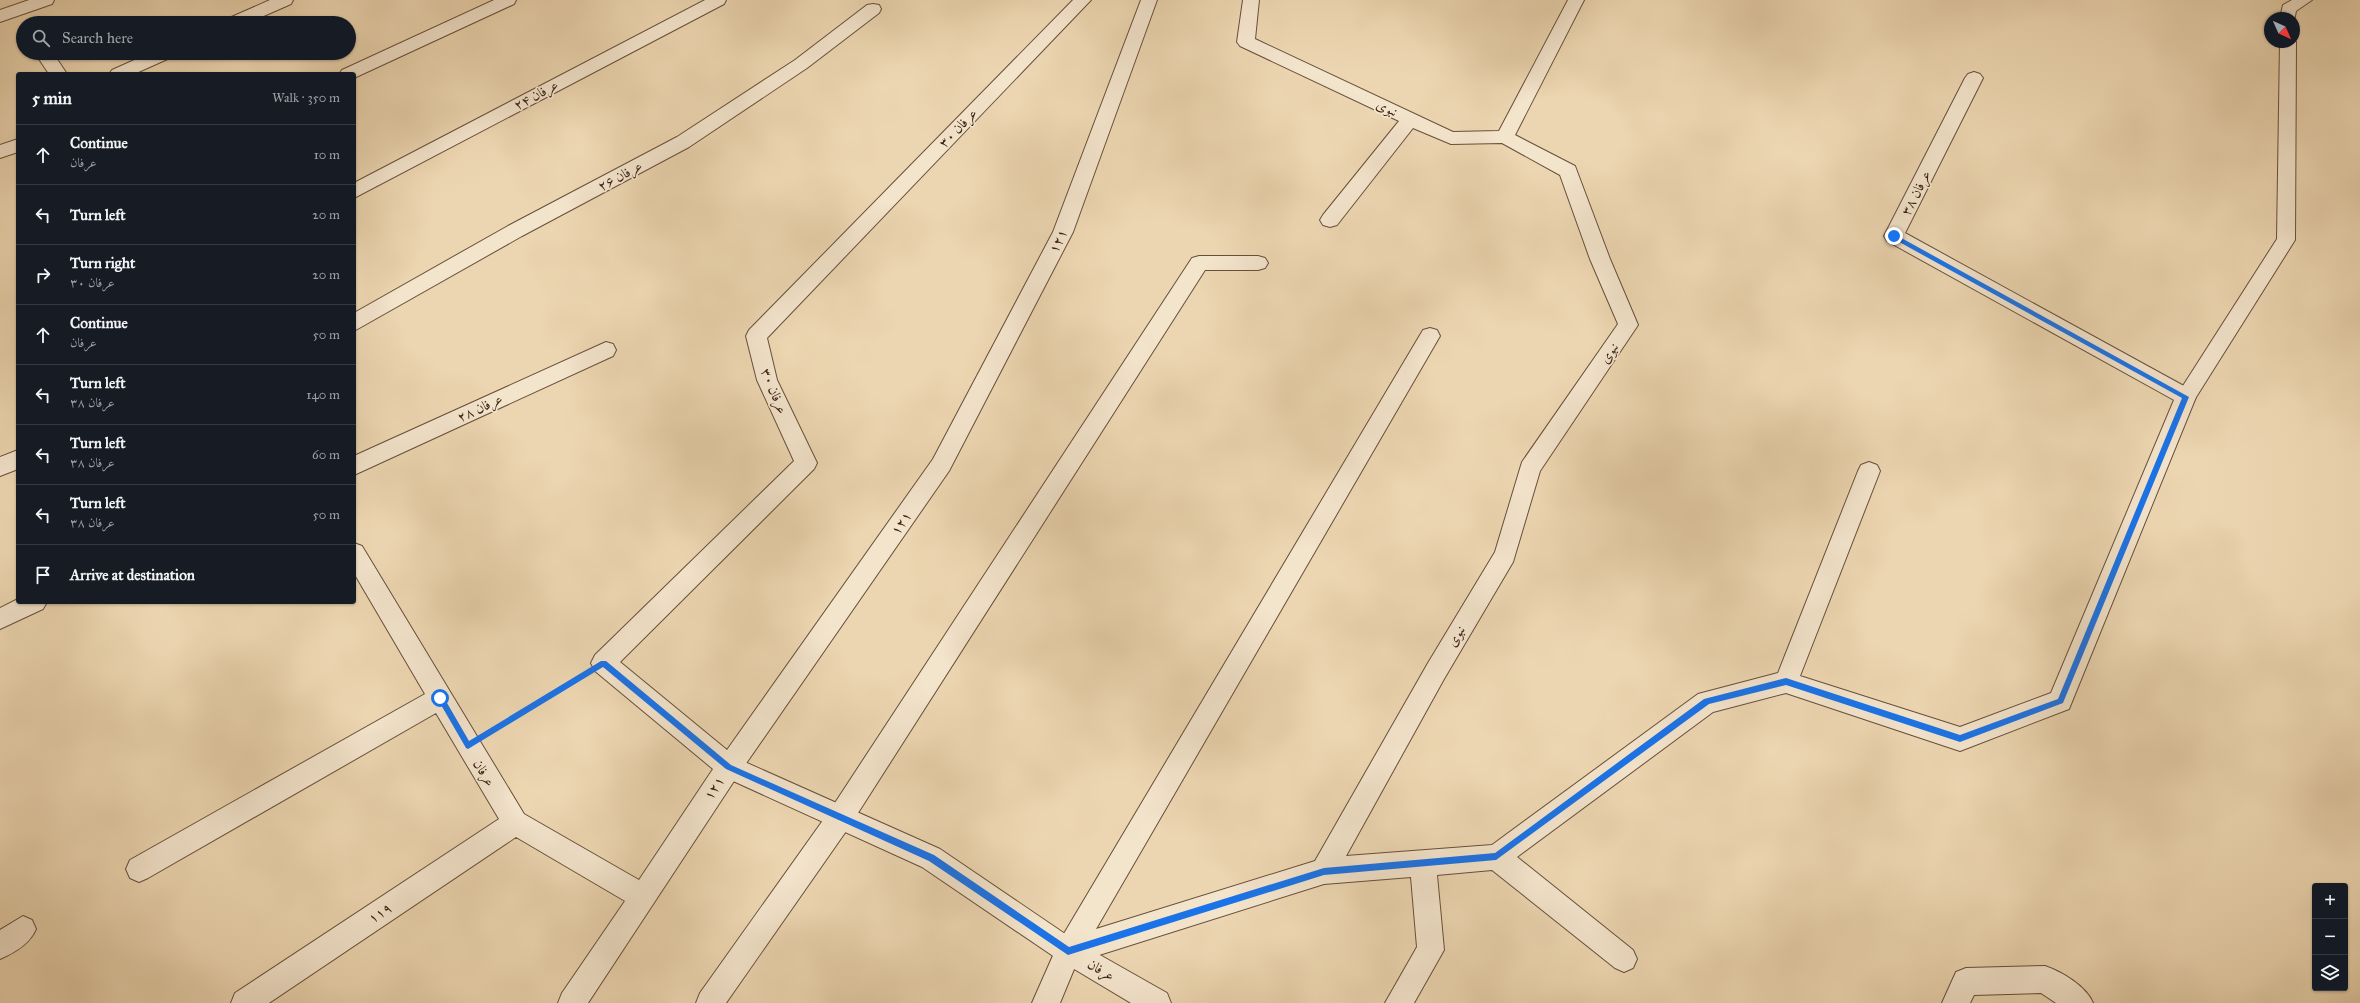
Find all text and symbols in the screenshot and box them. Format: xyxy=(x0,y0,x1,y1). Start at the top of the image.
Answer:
north arrow xyxy=(2264,12,2300,48)
search box xyxy=(16,16,356,60)
icon: search xyxy=(30,27,52,49)
text: Search here xyxy=(62,29,133,47)
street label: عرفان ۲۴ xyxy=(511,76,562,115)
text: 5 min xyxy=(32,88,72,109)
text: Walk · 350 m xyxy=(272,90,340,106)
street label: نبوی xyxy=(1374,96,1401,120)
street label: عرفان ۳۰ xyxy=(935,105,982,152)
text: Continue xyxy=(70,134,128,152)
icon: ahead xyxy=(32,144,54,166)
text: 10 m xyxy=(314,147,340,163)
text: عرفان xyxy=(70,155,97,171)
street label: عرفان ۲۶ xyxy=(595,157,646,196)
street label: عرفان ۳۸ xyxy=(1898,168,1935,219)
icon: left xyxy=(32,204,54,226)
text: Turn left xyxy=(70,206,126,224)
text: 20 m xyxy=(312,207,340,223)
street label: ۱۲۱ xyxy=(1045,226,1071,256)
route end xyxy=(1885,227,1903,245)
text: Turn right xyxy=(70,254,135,272)
icon: right xyxy=(32,264,54,286)
text: 20 m xyxy=(312,267,340,283)
text: عرفان ۳۰ xyxy=(70,275,115,291)
text: Continue xyxy=(70,314,128,332)
icon: ahead xyxy=(32,324,54,346)
text: 50 m xyxy=(313,327,340,343)
text: عرفان xyxy=(70,335,97,351)
street label: نبوی xyxy=(1596,339,1622,367)
street label: عرفان ۳۰ xyxy=(756,366,791,417)
text: Turn left xyxy=(70,374,126,392)
icon: left xyxy=(32,384,54,406)
text: 140 m xyxy=(306,387,340,403)
street label: عرفان ۲۸ xyxy=(455,390,506,427)
text: عرفان ۳۸ xyxy=(70,395,115,411)
text: Turn left xyxy=(70,434,126,452)
icon: left xyxy=(32,444,54,466)
text: 60 m xyxy=(312,447,340,463)
text: عرفان ۳۸ xyxy=(70,455,115,471)
text: Turn left xyxy=(70,494,126,512)
icon: left xyxy=(32,504,54,526)
text: 50 m xyxy=(313,507,340,523)
street label: ۱۲۱ xyxy=(887,508,915,538)
text: عرفان ۳۸ xyxy=(70,515,115,531)
icon: arrive xyxy=(32,564,54,586)
text: Arrive at destination xyxy=(70,566,195,584)
street label: نبوی xyxy=(1443,622,1469,650)
route start xyxy=(431,689,449,707)
street label: عرفان xyxy=(468,756,499,790)
street label: ۱۲۱ xyxy=(700,773,728,803)
map controls xyxy=(2312,883,2348,991)
button: + xyxy=(2312,883,2348,919)
street label: ۱۱۹ xyxy=(365,899,395,927)
button: − xyxy=(2312,919,2348,955)
street label: عرفان xyxy=(1084,955,1118,986)
button: layers xyxy=(2312,955,2348,991)

